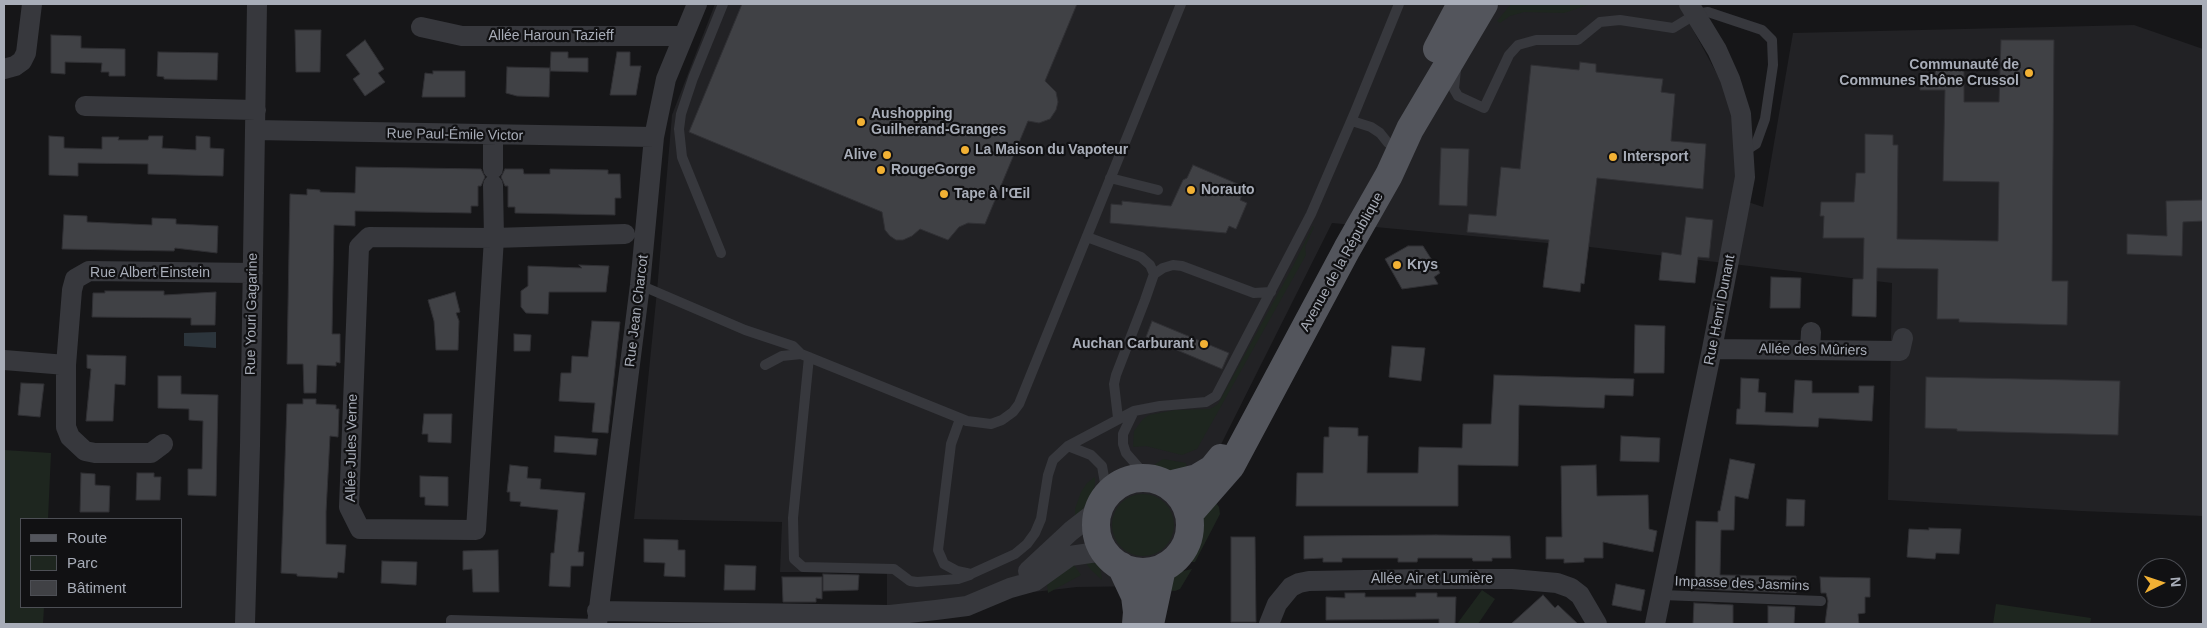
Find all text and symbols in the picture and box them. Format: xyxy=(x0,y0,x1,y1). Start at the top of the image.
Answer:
street label: Allée Haroun Tazieff xyxy=(488,28,614,44)
place label: Communauté de Communes Rhône Crussol xyxy=(1839,57,2019,90)
marker: Communauté de Communes Rhône Crussol xyxy=(2023,67,2035,79)
place label: Aushopping Guilherand-Granges xyxy=(871,106,1006,138)
marker: Aushopping Guilherand-Granges xyxy=(855,116,867,128)
street label: Rue Paul-Émile Victor xyxy=(387,125,523,145)
place label: La Maison du Vapoteur xyxy=(975,142,1128,158)
marker: La Maison du Vapoteur xyxy=(959,144,971,156)
place label: Alive xyxy=(844,147,877,163)
marker: Alive xyxy=(881,149,893,161)
place label: Intersport xyxy=(1623,149,1688,165)
marker: Intersport xyxy=(1607,151,1619,163)
place label: RougeGorge xyxy=(891,162,976,178)
marker: RougeGorge xyxy=(875,164,887,176)
place label: Norauto xyxy=(1201,182,1255,198)
marker: Norauto xyxy=(1185,184,1197,196)
place label: Tape à l'Œil xyxy=(954,186,1030,202)
marker: Tape à l'Œil xyxy=(938,188,950,200)
street label: Avenue de la République xyxy=(1297,190,1387,334)
street label: Rue Youri Gagarine xyxy=(243,253,261,375)
street label: Rue Henri Dunant xyxy=(1701,253,1739,367)
street label: Rue Jean Charcot xyxy=(622,254,652,368)
place label: Krys xyxy=(1407,257,1438,273)
marker: Krys xyxy=(1391,259,1403,271)
street label: Rue Albert Einstein xyxy=(90,265,210,281)
place label: Auchan Carburant xyxy=(1072,336,1194,352)
marker: Auchan Carburant xyxy=(1198,338,1210,350)
street label: Allée des Mûriers xyxy=(1759,341,1867,359)
street label: Allée Jules Verne xyxy=(343,394,361,502)
legend xyxy=(20,518,182,608)
text: Route xyxy=(67,529,107,546)
text: Parc xyxy=(67,554,98,571)
north arrow xyxy=(2137,558,2187,608)
street label: Allée Air et Lumière xyxy=(1371,571,1493,587)
street label: Impasse des Jasmins xyxy=(1674,573,1810,595)
text: N xyxy=(2168,576,2184,588)
text: Bâtiment xyxy=(67,579,126,596)

